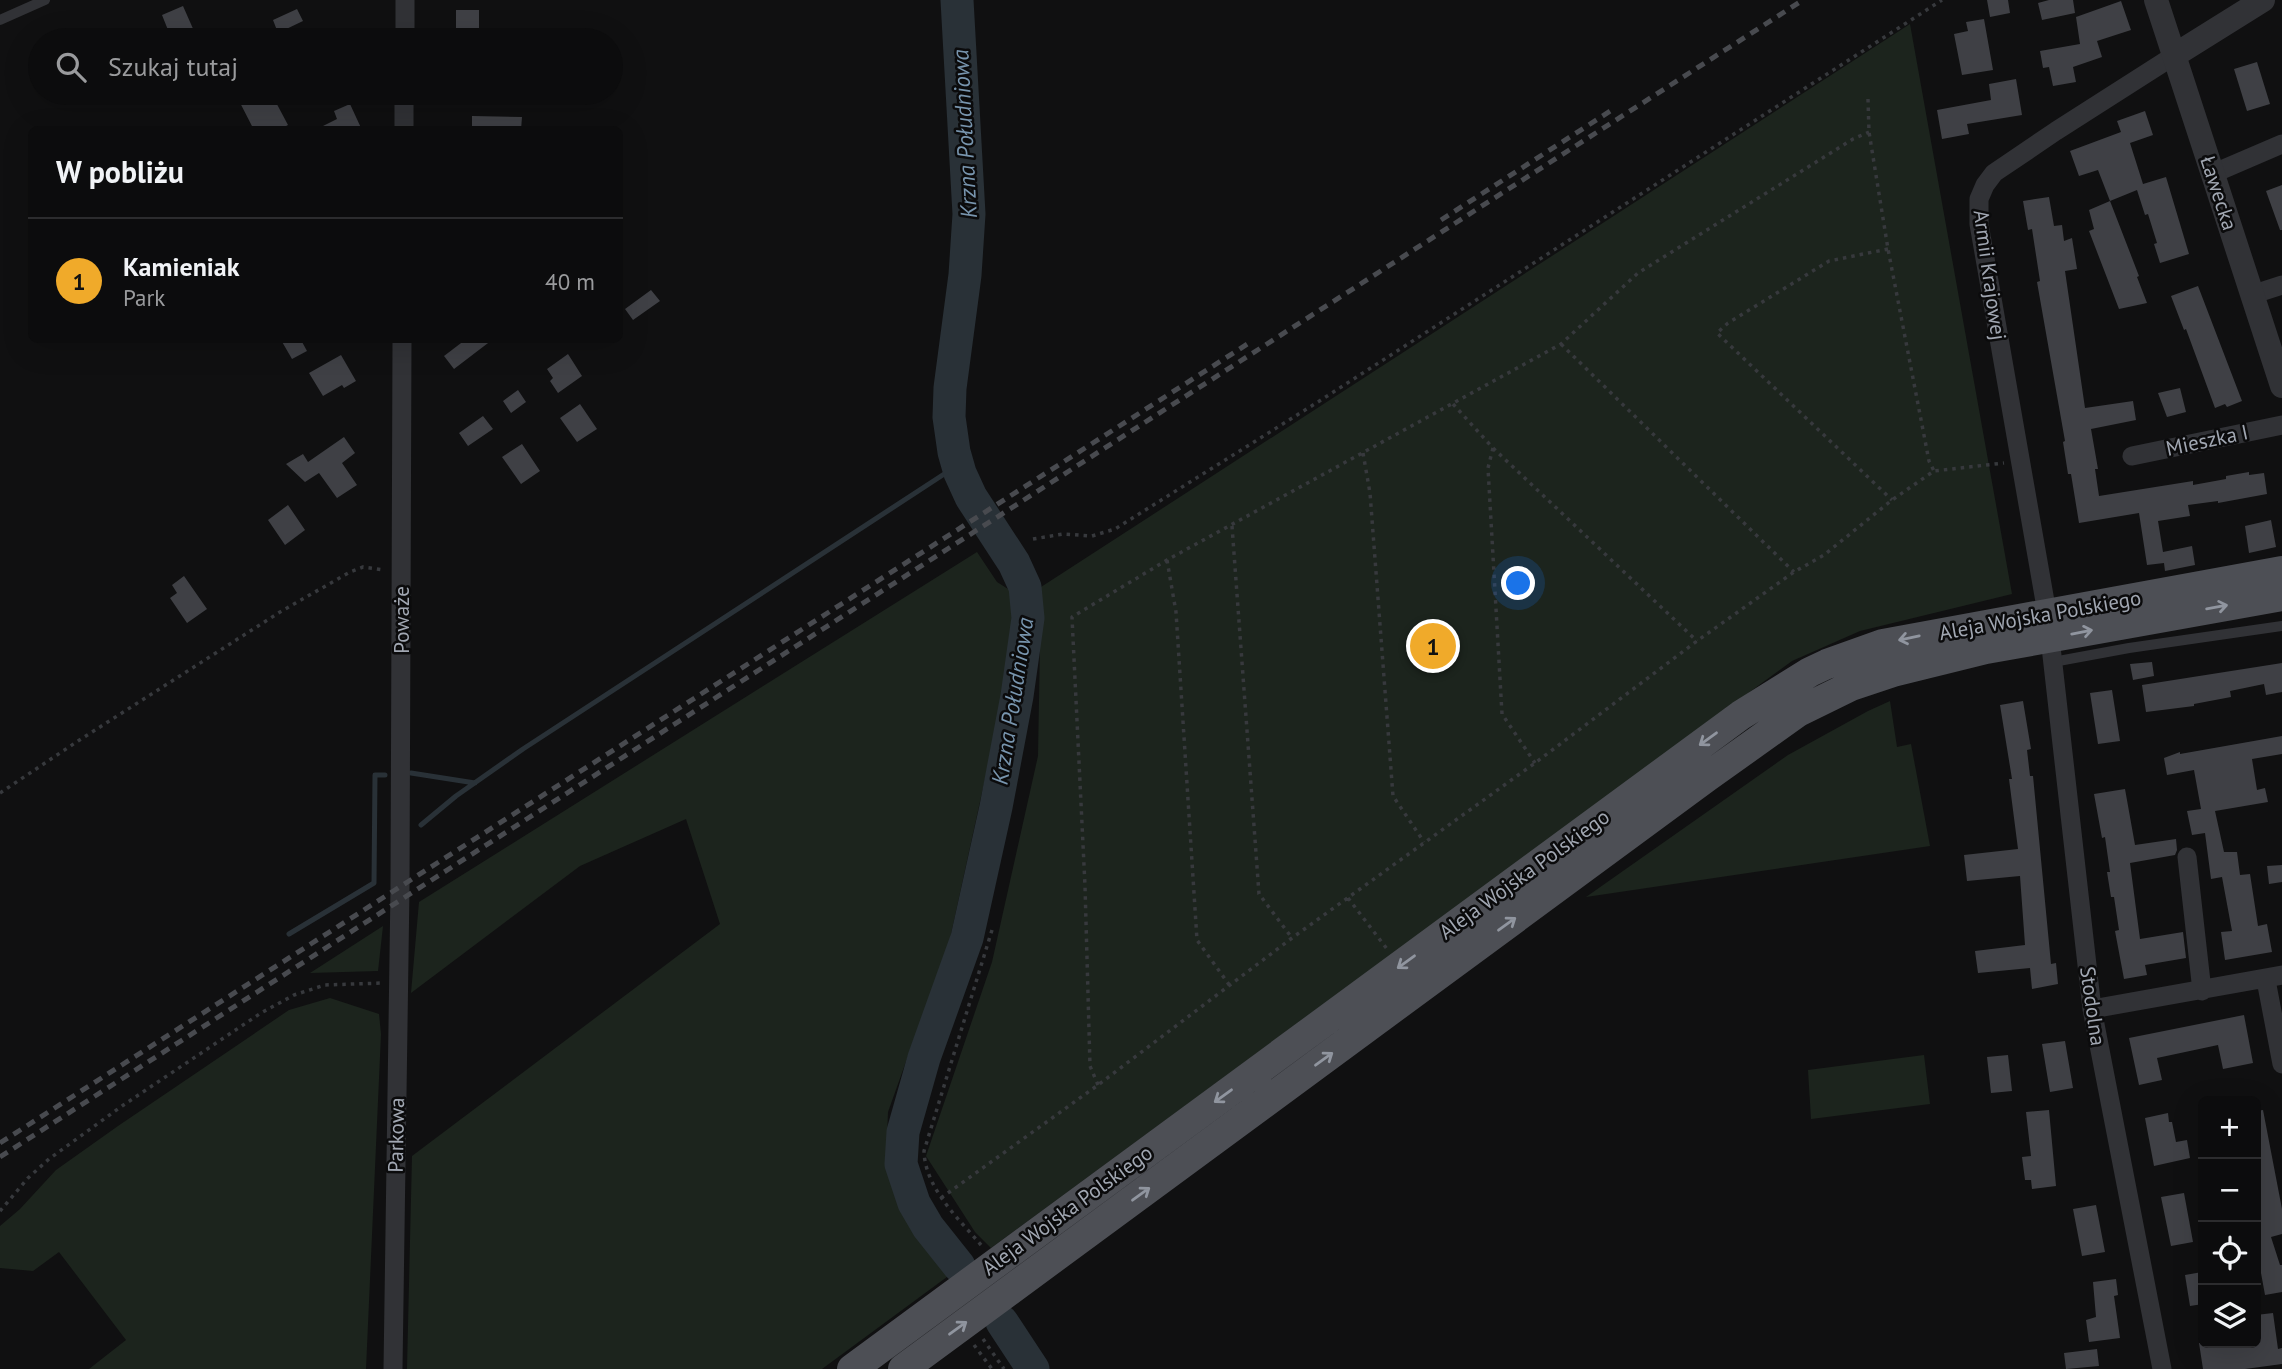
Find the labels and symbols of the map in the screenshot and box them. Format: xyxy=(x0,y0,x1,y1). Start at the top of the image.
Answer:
water label: Krzna Południowa xyxy=(945,49,983,219)
street label: Ławecka xyxy=(2194,152,2244,234)
street label: Armii Krajowej xyxy=(1967,208,2013,342)
street label: Mieszka I xyxy=(2163,418,2251,462)
your location xyxy=(1501,566,1535,600)
street label: Aleja Wojska Polskiego xyxy=(1937,584,2143,646)
street label: Poważe xyxy=(388,586,415,654)
one-way arrow xyxy=(2205,600,2228,613)
water label: Krzna Południowa xyxy=(984,615,1040,787)
pin: 1 xyxy=(1410,620,1456,672)
one-way arrow xyxy=(2070,625,2093,638)
one-way arrow xyxy=(1898,632,1921,646)
one-way arrow xyxy=(1699,732,1717,747)
street label: Aleja Wojska Polskiego xyxy=(1433,803,1615,945)
one-way arrow xyxy=(1497,917,1516,931)
one-way arrow xyxy=(1397,954,1416,969)
street label: Stodolna xyxy=(2074,965,2112,1047)
one-way arrow xyxy=(1314,1051,1333,1066)
one-way arrow xyxy=(1214,1089,1233,1104)
street label: Parkowa xyxy=(382,1097,410,1173)
street label: Aleja Wojska Polskiego xyxy=(976,1139,1158,1281)
one-way arrow xyxy=(1131,1186,1150,1201)
one-way arrow xyxy=(948,1321,966,1336)

